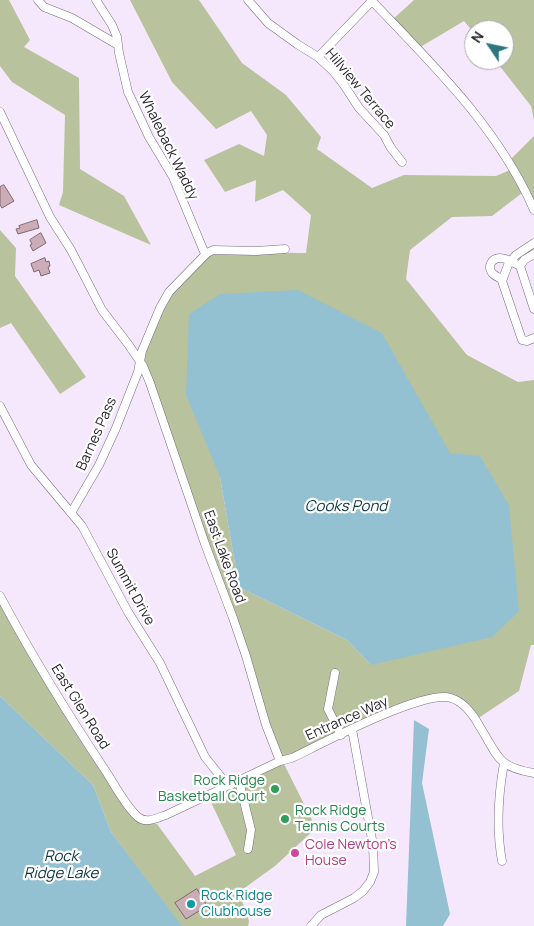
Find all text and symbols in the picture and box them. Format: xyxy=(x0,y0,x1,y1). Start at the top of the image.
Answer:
north arrow xyxy=(464,20,514,70)
text: N xyxy=(466,27,488,46)
street label: Hillview Terrace xyxy=(321,45,399,133)
street label: Whaleback Waddy xyxy=(134,89,202,203)
street label: Barnes Pass xyxy=(73,395,121,473)
water label: Cooks Pond xyxy=(305,498,387,516)
street label: East Lake Road xyxy=(199,508,249,606)
street label: Summit Drive xyxy=(102,546,158,628)
street label: East Glen Road xyxy=(47,661,113,753)
street label: Entrance Way xyxy=(303,693,391,745)
place label: Rock Ridge Basketball Court xyxy=(158,773,265,806)
marker: Rock Ridge Basketball Court xyxy=(269,783,281,795)
place label: Rock Ridge Tennis Courts xyxy=(295,803,385,836)
marker: Rock Ridge Tennis Courts xyxy=(279,813,291,825)
place label: Cole Newton’s House xyxy=(305,837,396,870)
marker: Cole Newton’s House xyxy=(289,847,301,859)
water label: Rock Ridge Lake xyxy=(24,848,98,883)
place label: Rock Ridge Clubhouse xyxy=(201,888,272,920)
marker: Rock Ridge Clubhouse xyxy=(185,898,197,910)

